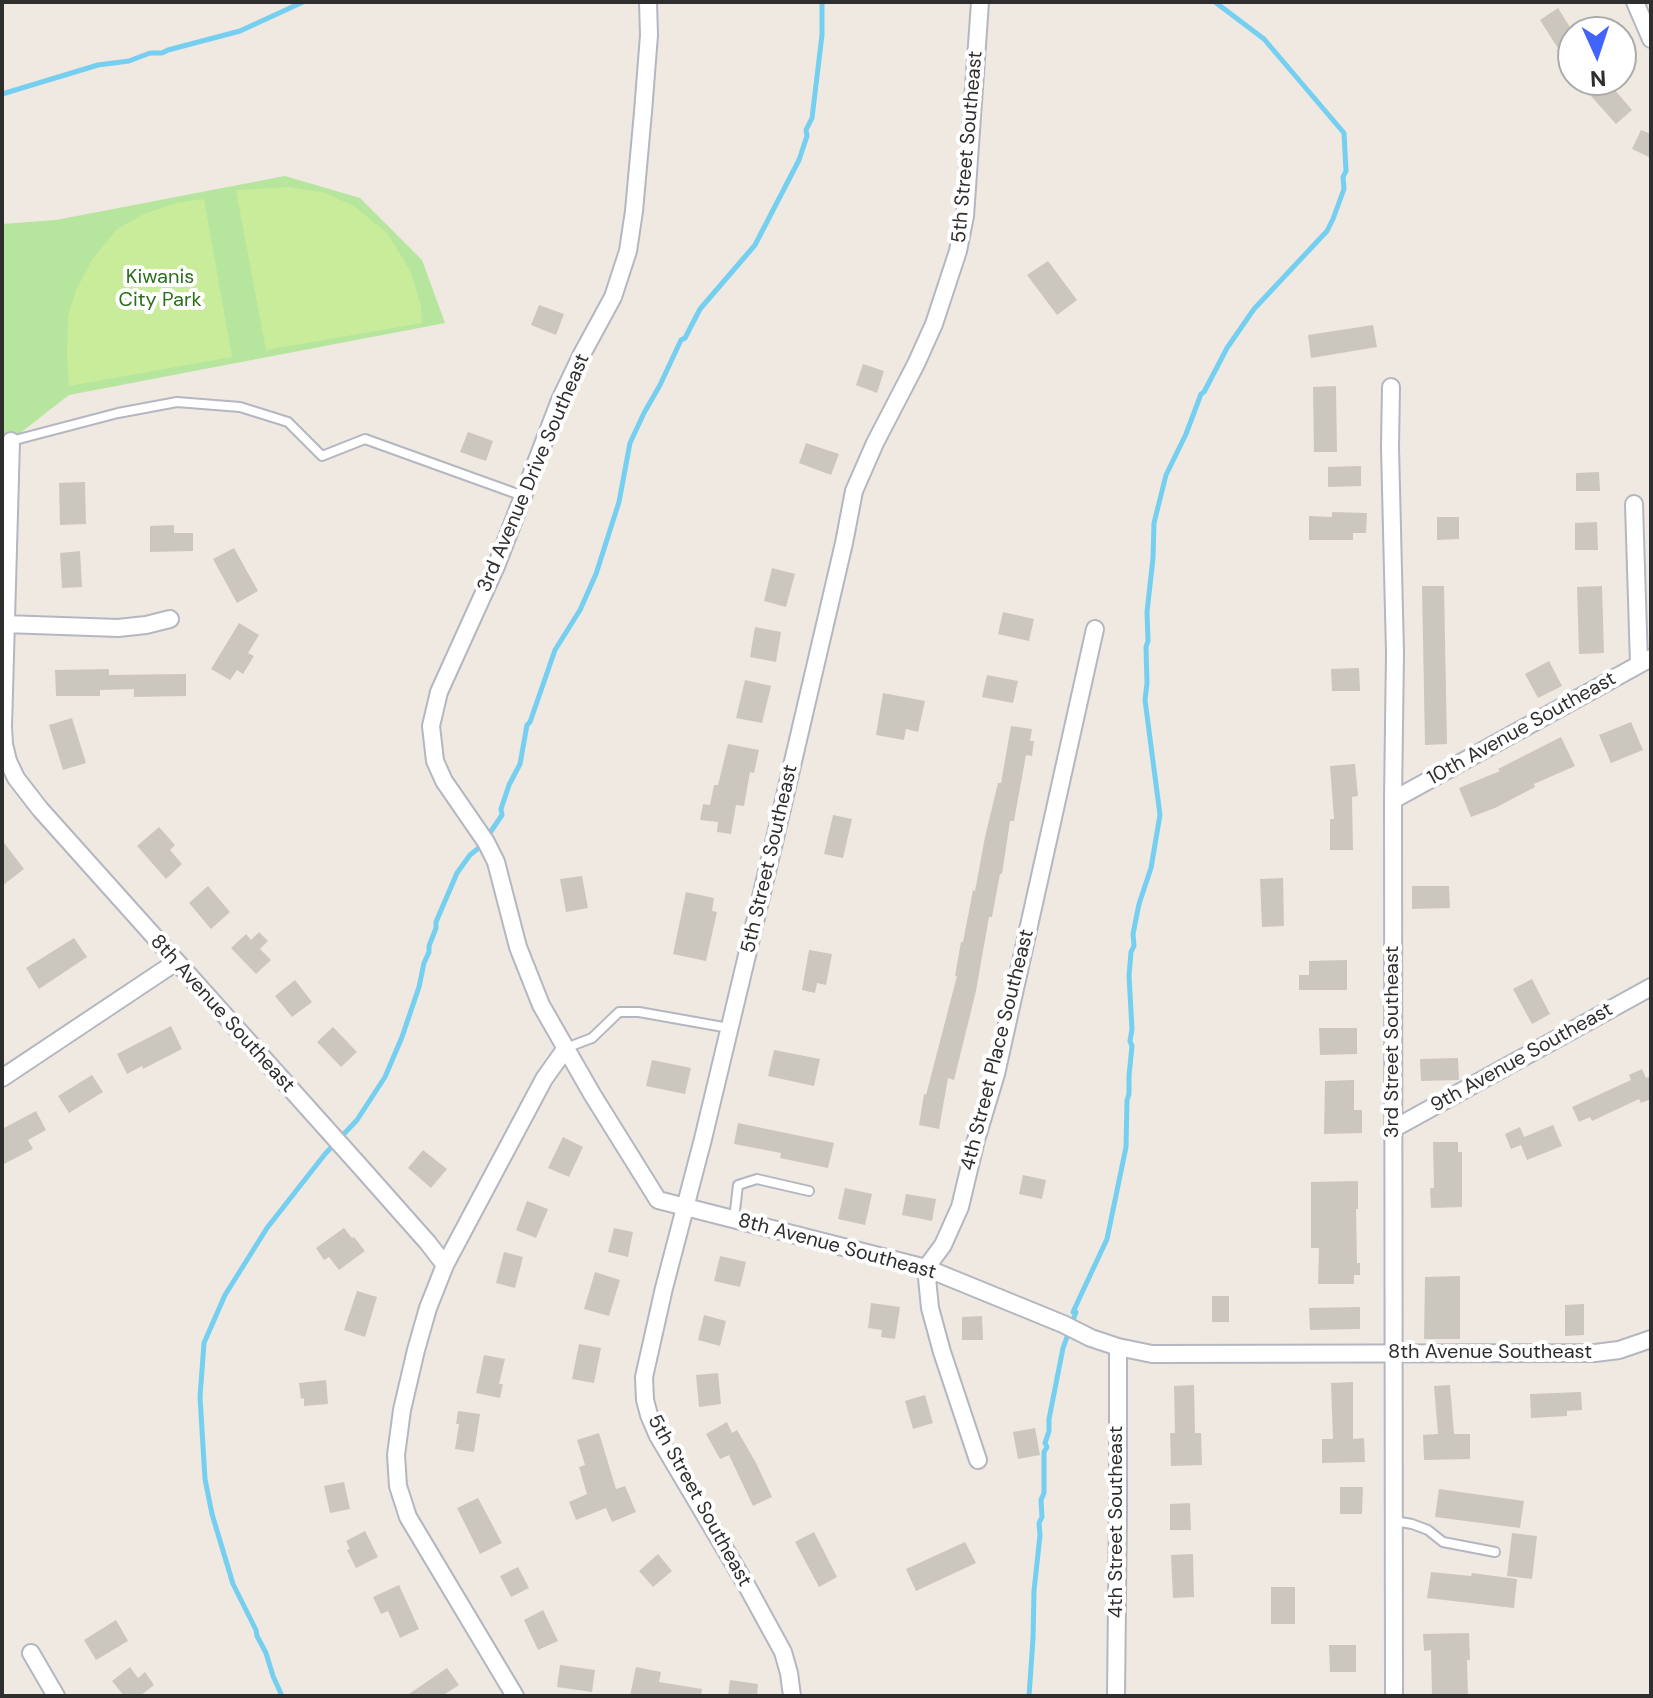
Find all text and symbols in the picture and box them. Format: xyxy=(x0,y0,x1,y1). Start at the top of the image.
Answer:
north arrow xyxy=(1557,16,1637,96)
street label: 5th Street Southeast xyxy=(948,50,988,244)
text: N xyxy=(1589,64,1607,93)
park label: Kiwanis City Park xyxy=(119,266,201,313)
street label: 3rd Avenue Drive Southeast xyxy=(473,350,595,596)
street label: 10th Avenue Southeast xyxy=(1424,667,1620,791)
street label: 5th Street Southeast xyxy=(737,762,803,956)
street label: 4th Street Place Southeast xyxy=(956,927,1040,1173)
street label: 8th Avenue Southeast xyxy=(145,930,299,1098)
street label: 3rd Street Southeast xyxy=(1381,946,1405,1138)
street label: 9th Avenue Southeast xyxy=(1427,998,1617,1118)
street label: 8th Avenue Southeast xyxy=(735,1209,939,1285)
street label: 8th Avenue Southeast xyxy=(1388,1341,1592,1365)
street label: 5th Street Southeast xyxy=(642,1411,756,1591)
street label: 4th Street Southeast xyxy=(1105,1426,1129,1618)

